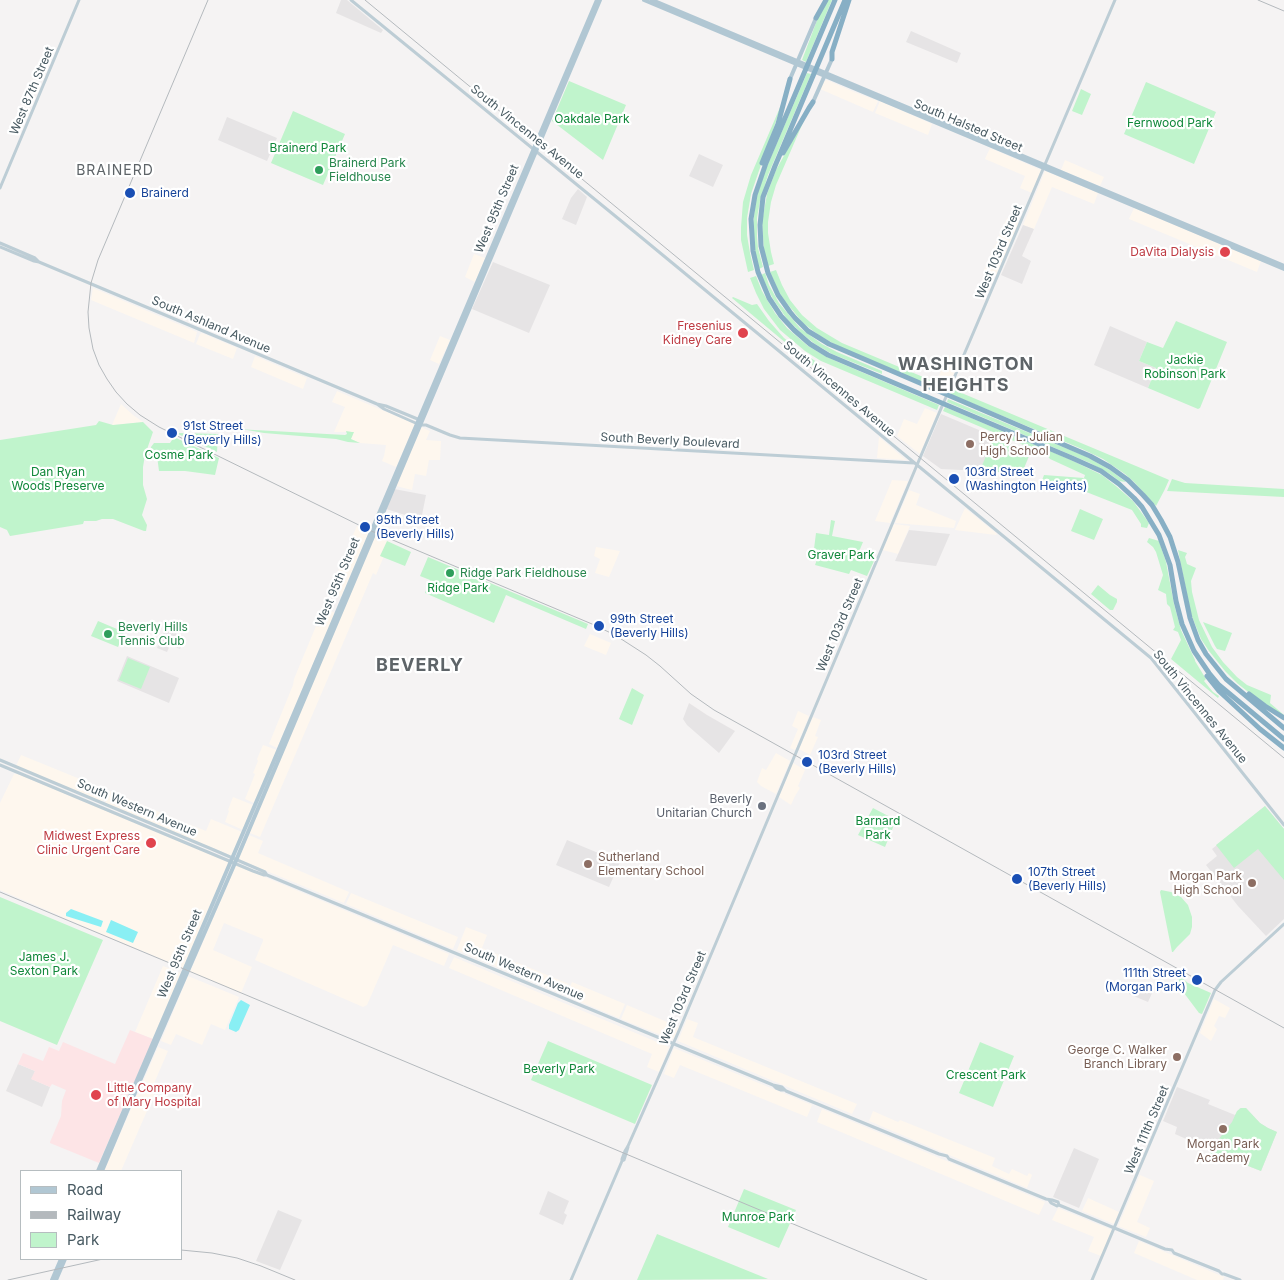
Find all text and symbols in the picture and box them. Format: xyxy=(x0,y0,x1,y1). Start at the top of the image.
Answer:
street label: West 87th Street xyxy=(7,45,57,137)
street label: South Vincennes Avenue xyxy=(467,82,587,182)
street label: South Halsted Street xyxy=(911,97,1025,155)
park label: Oakdale Park xyxy=(554,112,630,126)
park label: Fernwood Park xyxy=(1127,116,1213,130)
park label: Brainerd Park xyxy=(270,141,346,155)
place label: Brainerd Park Fieldhouse xyxy=(329,156,406,184)
district label: BRAINERD xyxy=(75,163,155,179)
street label: West 95th Street xyxy=(472,163,522,255)
marker: Brainerd Park Fieldhouse xyxy=(313,164,325,176)
marker: Brainerd xyxy=(123,186,137,200)
place label: Brainerd xyxy=(141,186,189,200)
street label: West 103rd Street xyxy=(973,203,1025,301)
place label: DaVita Dialysis xyxy=(1130,245,1214,259)
marker: DaVita Dialysis xyxy=(1218,245,1232,259)
street label: South Ashland Avenue xyxy=(149,293,273,357)
place label: Fresenius Kidney Care xyxy=(663,319,732,347)
marker: Fresenius Kidney Care xyxy=(736,326,750,340)
street label: South Vincennes Avenue xyxy=(780,338,898,440)
park label: Jackie Robinson Park xyxy=(1144,353,1226,381)
district label: WASHINGTON HEIGHTS xyxy=(896,354,1036,396)
place label: 91st Street (Beverly Hills) xyxy=(183,419,262,447)
marker: 91st Street (Beverly Hills) xyxy=(165,426,179,440)
street label: South Beverly Boulevard xyxy=(600,430,740,452)
place label: Percy L. Julian High School xyxy=(980,430,1063,458)
marker: Percy L. Julian High School xyxy=(964,438,976,450)
park label: Cosme Park xyxy=(145,448,213,462)
park label: Dan Ryan Woods Preserve xyxy=(11,465,105,493)
place label: 103rd Street (Washington Heights) xyxy=(965,465,1087,493)
marker: 103rd Street (Washington Heights) xyxy=(947,472,961,486)
place label: 95th Street (Beverly Hills) xyxy=(376,513,455,541)
marker: 95th Street (Beverly Hills) xyxy=(358,520,372,534)
street label: West 95th Street xyxy=(313,536,363,628)
park label: Graver Park xyxy=(807,548,875,562)
place label: Ridge Park Fieldhouse xyxy=(460,566,587,580)
marker: Ridge Park Fieldhouse xyxy=(444,567,456,579)
street label: West 103rd Street xyxy=(814,576,866,674)
park label: Ridge Park xyxy=(427,581,489,595)
place label: 99th Street (Beverly Hills) xyxy=(610,612,689,640)
marker: 99th Street (Beverly Hills) xyxy=(592,619,606,633)
place label: Beverly Hills Tennis Club xyxy=(118,620,188,648)
marker: Beverly Hills Tennis Club xyxy=(102,628,114,640)
street label: South Vincennes Avenue xyxy=(1150,647,1250,767)
district label: BEVERLY xyxy=(375,655,465,677)
place label: 103rd Street (Beverly Hills) xyxy=(818,748,897,776)
marker: 103rd Street (Beverly Hills) xyxy=(800,755,814,769)
street label: South Western Avenue xyxy=(75,776,199,840)
place label: Beverly Unitarian Church xyxy=(656,792,752,820)
marker: Beverly Unitarian Church xyxy=(756,800,768,812)
park label: Barnard Park xyxy=(856,814,900,842)
place label: Midwest Express Clinic Urgent Care xyxy=(36,829,140,857)
marker: Midwest Express Clinic Urgent Care xyxy=(144,836,158,850)
place label: Sutherland Elementary School xyxy=(598,850,704,878)
marker: Sutherland Elementary School xyxy=(582,858,594,870)
place label: 107th Street (Beverly Hills) xyxy=(1028,865,1107,893)
place label: Morgan Park High School xyxy=(1169,869,1242,897)
marker: 107th Street (Beverly Hills) xyxy=(1010,872,1024,886)
marker: Morgan Park High School xyxy=(1246,877,1258,889)
street label: West 95th Street xyxy=(155,908,205,1000)
street label: South Western Avenue xyxy=(462,940,586,1004)
street label: West 103rd Street xyxy=(657,949,709,1047)
park label: James J. Sexton Park xyxy=(10,950,78,978)
place label: 111th Street (Morgan Park) xyxy=(1105,966,1186,994)
marker: 111th Street (Morgan Park) xyxy=(1190,973,1204,987)
place label: George C. Walker Branch Library xyxy=(1068,1043,1167,1071)
marker: George C. Walker Branch Library xyxy=(1171,1051,1183,1063)
park label: Beverly Park xyxy=(523,1062,595,1076)
park label: Crescent Park xyxy=(946,1068,1026,1082)
place label: Little Company of Mary Hospital xyxy=(107,1081,201,1109)
street label: West 111th Street xyxy=(1122,1083,1172,1177)
marker: Little Company of Mary Hospital xyxy=(89,1088,103,1102)
marker: Morgan Park Academy xyxy=(1217,1123,1229,1135)
place label: Morgan Park Academy xyxy=(1187,1137,1259,1165)
legend xyxy=(20,1170,182,1260)
text: Road xyxy=(67,1180,103,1199)
text: Railway xyxy=(67,1205,121,1224)
park label: Munroe Park xyxy=(722,1210,794,1224)
text: Park xyxy=(67,1230,99,1249)

